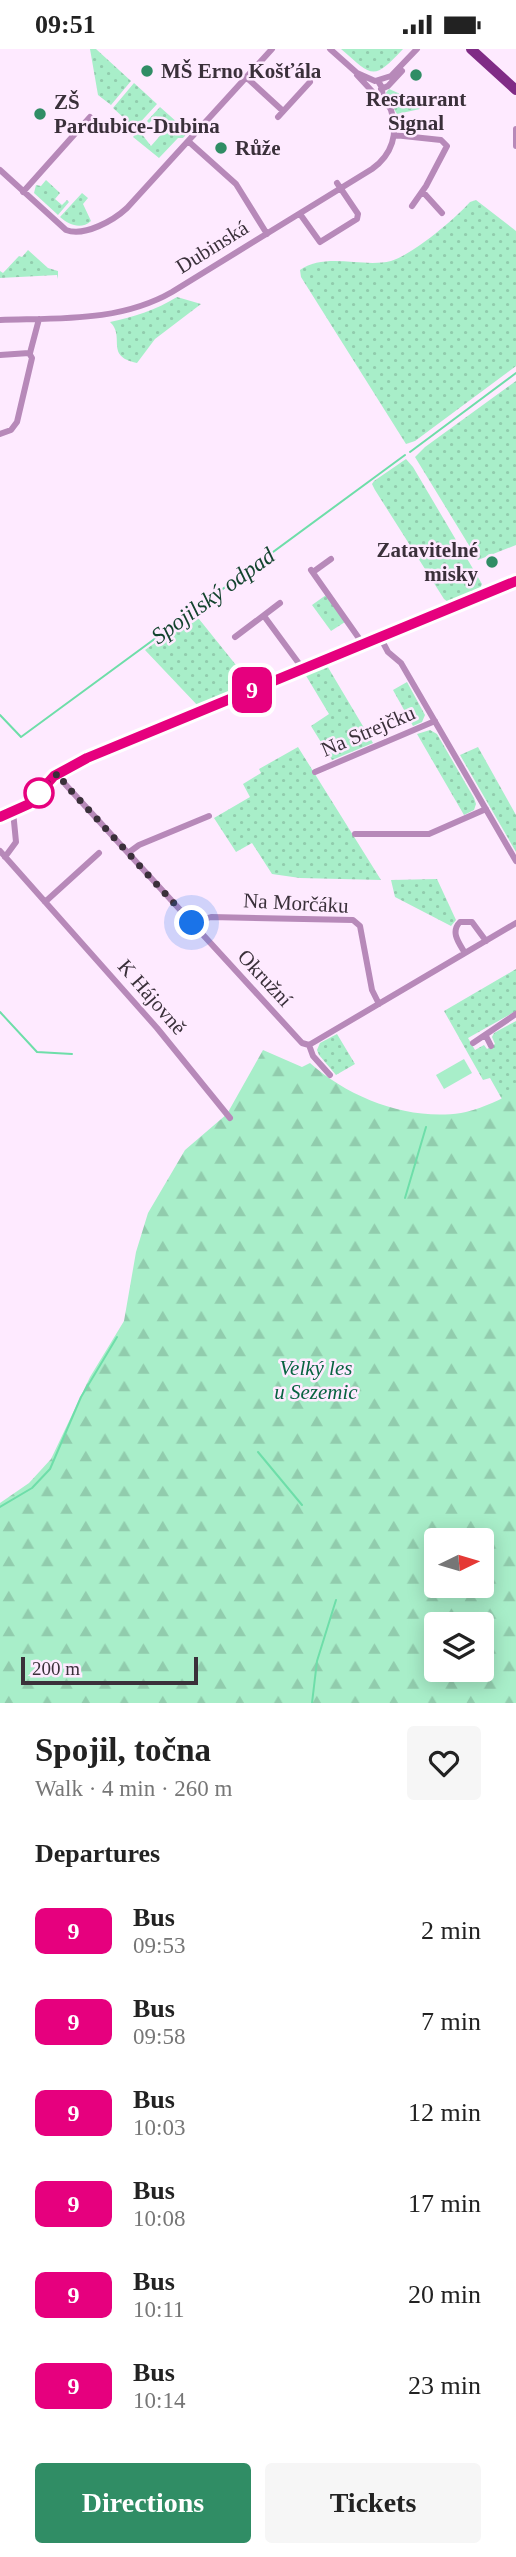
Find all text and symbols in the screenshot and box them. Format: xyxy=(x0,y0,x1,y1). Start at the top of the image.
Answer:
text: 09:51 xyxy=(35,10,96,39)
place label: MŠ Erno Košťála xyxy=(161,59,322,83)
marker: MŠ Erno Košťála xyxy=(139,63,155,79)
marker: Restaurant Signal xyxy=(408,67,424,83)
place label: Restaurant Signal xyxy=(366,87,466,135)
place label: ZŠ Pardubice-Dubina xyxy=(54,90,220,138)
marker: ZŠ Pardubice-Dubina xyxy=(32,106,48,122)
place label: Růže xyxy=(235,136,281,160)
marker: Růže xyxy=(213,140,229,156)
street label: Dubinská xyxy=(172,215,253,279)
place label: Zatavitelné misky xyxy=(377,538,478,586)
water label: Spojilský odpad xyxy=(146,543,280,649)
marker: Zatavitelné misky xyxy=(484,554,500,570)
line badge: 9 xyxy=(229,667,275,713)
text: 9 xyxy=(246,677,258,703)
street label: Na Strejčku xyxy=(317,700,419,762)
unlabelled marker xyxy=(24,778,54,808)
street label: Na Morčáku xyxy=(243,888,350,918)
your location xyxy=(174,905,209,940)
street label: Okružní xyxy=(233,945,297,1011)
street label: K Hájovně xyxy=(113,955,191,1039)
park label: Velký les u Sezemic xyxy=(274,1356,358,1404)
north arrow xyxy=(424,1528,494,1598)
map controls xyxy=(424,1528,494,1682)
button: layers xyxy=(424,1612,494,1682)
scale bar xyxy=(21,1654,198,1686)
text: 200 m xyxy=(32,1658,80,1679)
button: heart xyxy=(407,1726,481,1800)
text: Spojil, točna xyxy=(35,1732,211,1768)
text: Walk · 4 min · 260 m xyxy=(35,1776,232,1801)
text: Departures xyxy=(35,1839,160,1868)
text: Bus xyxy=(133,1903,175,1932)
text: 2 min xyxy=(421,1916,481,1945)
text: 9 xyxy=(68,1918,80,1944)
text: 09:53 xyxy=(133,1933,185,1958)
text: Bus xyxy=(133,1994,175,2023)
text: 7 min xyxy=(421,2007,481,2036)
text: 9 xyxy=(68,2009,80,2035)
text: 09:58 xyxy=(133,2024,185,2049)
text: Bus xyxy=(133,2085,175,2114)
text: 12 min xyxy=(408,2098,481,2127)
text: 9 xyxy=(68,2100,80,2126)
text: 10:03 xyxy=(133,2115,185,2140)
text: Bus xyxy=(133,2176,175,2205)
text: 17 min xyxy=(408,2189,481,2218)
text: 9 xyxy=(68,2191,80,2217)
text: 10:08 xyxy=(133,2206,185,2231)
text: Bus xyxy=(133,2267,175,2296)
text: 20 min xyxy=(408,2280,481,2309)
text: 9 xyxy=(68,2282,80,2308)
text: 10:11 xyxy=(133,2297,185,2322)
text: Bus xyxy=(133,2358,175,2387)
text: 23 min xyxy=(408,2371,481,2400)
text: 9 xyxy=(68,2373,80,2399)
text: 10:14 xyxy=(133,2388,185,2413)
button: Directions xyxy=(35,2463,251,2543)
button: Tickets xyxy=(265,2463,481,2543)

